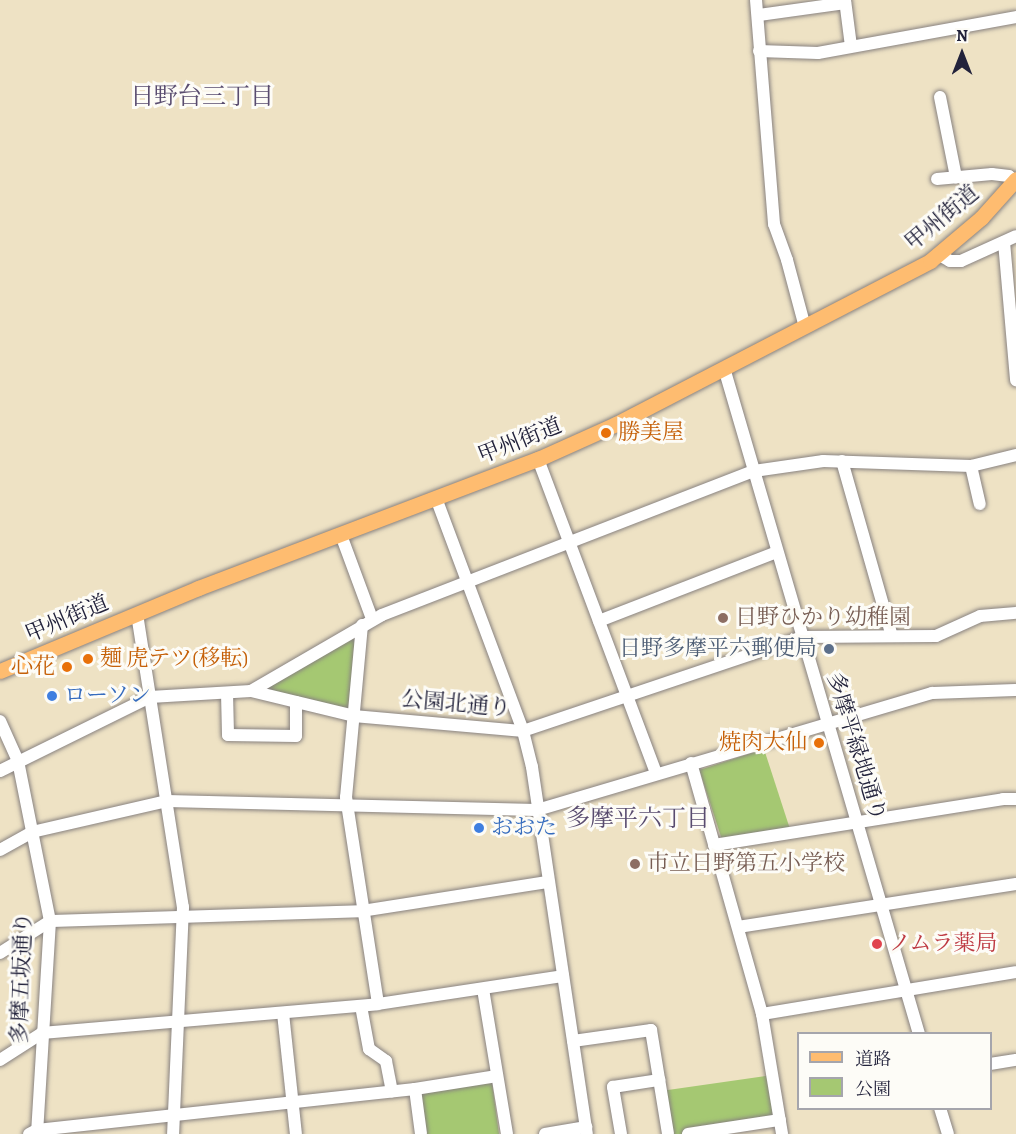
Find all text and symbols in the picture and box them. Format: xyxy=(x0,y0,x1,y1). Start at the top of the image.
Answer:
north arrow xyxy=(932,24,992,84)
text: N xyxy=(956,25,968,47)
district label: 日野台三丁目 xyxy=(130,83,274,111)
street label: 甲州街道 xyxy=(900,180,984,256)
street label: 甲州街道 xyxy=(474,412,566,470)
place label: 勝美屋 xyxy=(618,420,684,446)
marker: 勝美屋 xyxy=(599,426,613,440)
street label: 甲州街道 xyxy=(21,590,113,648)
place label: 日野ひかり幼稚園 xyxy=(735,605,911,631)
marker: 日野ひかり幼稚園 xyxy=(716,611,730,625)
place label: 日野多摩平六郵便局 xyxy=(619,636,817,662)
marker: 日野多摩平六郵便局 xyxy=(822,642,836,656)
place label: 麺 虎テツ(移転) xyxy=(100,646,248,672)
marker: 麺 虎テツ(移転) xyxy=(81,652,95,666)
place label: 心花 xyxy=(11,654,55,680)
marker: 心花 xyxy=(60,660,74,674)
street label: 多摩平緑地通り xyxy=(821,670,891,824)
place label: ローソン xyxy=(64,683,152,709)
street label: 公園北通り xyxy=(400,686,512,722)
marker: ローソン xyxy=(45,689,59,703)
place label: 焼肉大仙 xyxy=(719,730,807,756)
marker: 焼肉大仙 xyxy=(812,736,826,750)
district label: 多摩平六丁目 xyxy=(566,805,710,833)
place label: おおた xyxy=(491,815,557,841)
marker: おおた xyxy=(472,821,486,835)
place label: 市立日野第五小学校 xyxy=(647,851,845,877)
marker: 市立日野第五小学校 xyxy=(628,857,642,871)
street label: 多摩五坂通り xyxy=(7,912,37,1044)
place label: ノムラ薬局 xyxy=(889,931,999,957)
marker: ノムラ薬局 xyxy=(870,937,884,951)
legend xyxy=(797,1032,992,1110)
text: 道路 xyxy=(855,1047,891,1071)
text: 公園 xyxy=(855,1077,891,1101)

